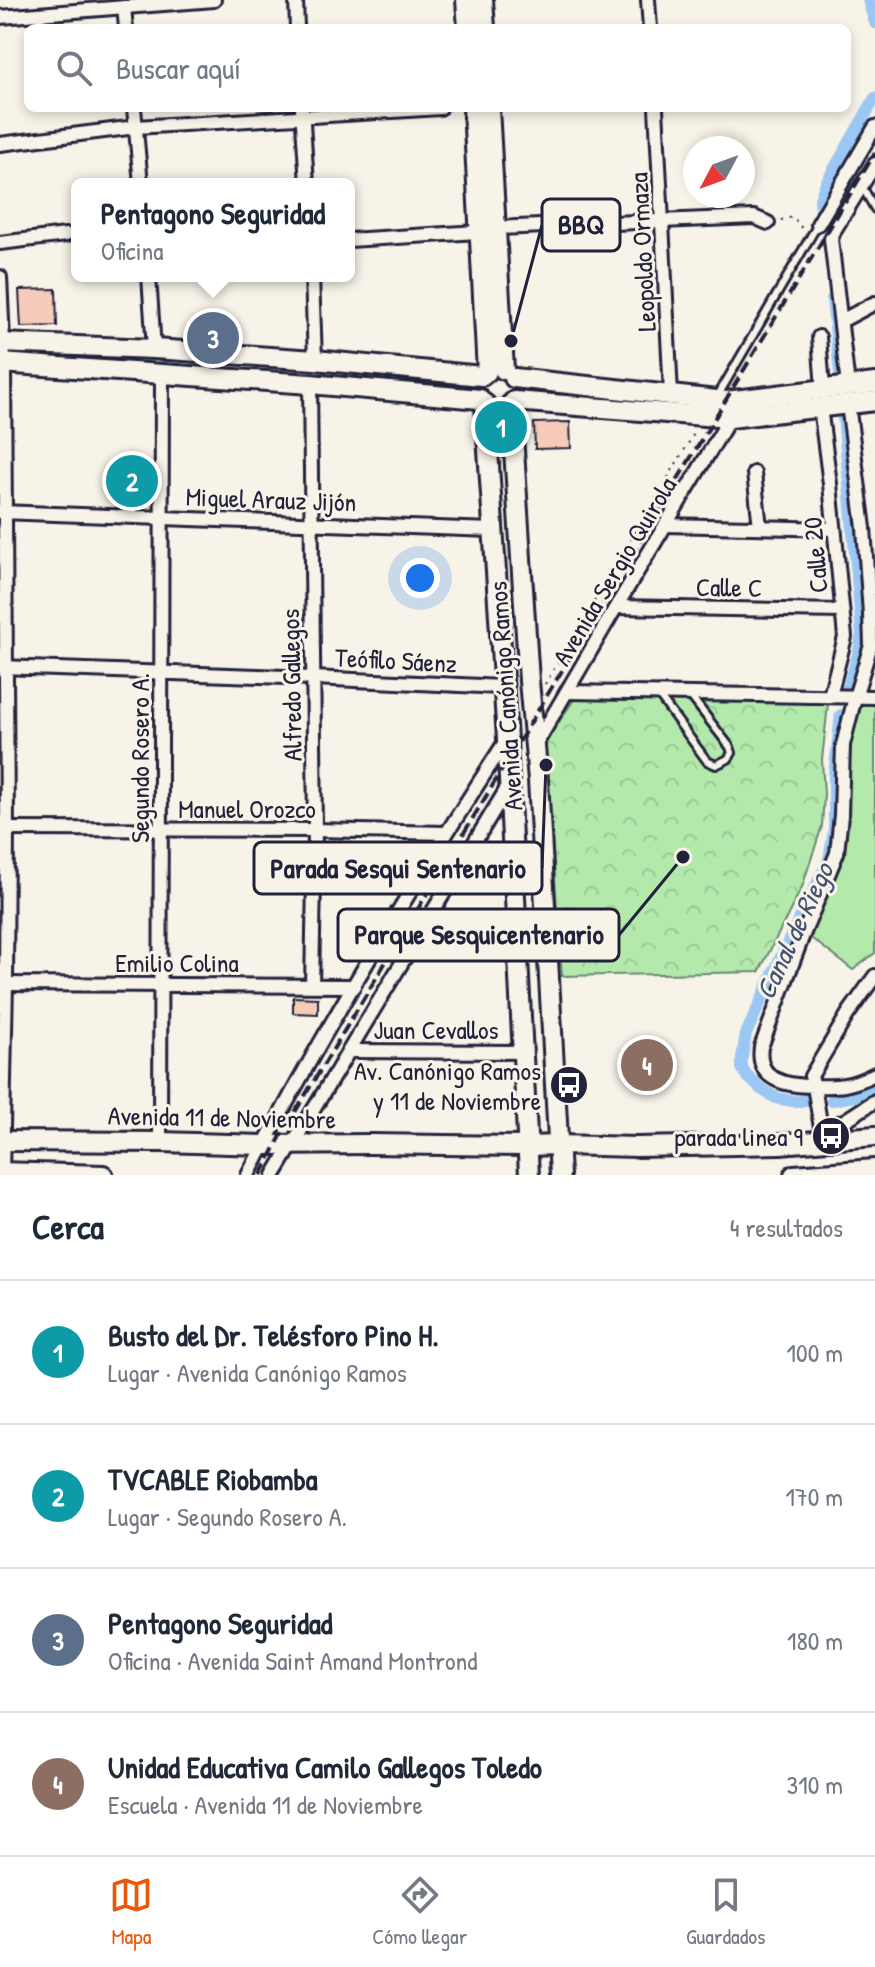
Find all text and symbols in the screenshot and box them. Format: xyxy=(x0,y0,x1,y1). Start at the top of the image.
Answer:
search box xyxy=(24,24,851,112)
icon: search xyxy=(52,46,96,90)
text: Buscar aquí xyxy=(116,48,241,88)
north arrow xyxy=(683,136,755,208)
street label: Leopoldo Ormaza xyxy=(620,172,664,332)
popup xyxy=(71,178,355,282)
text: Pentagono Seguridad xyxy=(101,193,325,233)
callout: BBQ xyxy=(542,199,620,251)
text: BBQ xyxy=(558,205,604,243)
text: Oficina xyxy=(101,233,163,268)
pin: 3 xyxy=(187,308,239,368)
pin: 1 xyxy=(475,397,527,457)
pin: 2 xyxy=(106,451,158,511)
street label: Avenida Sergio Quirola xyxy=(544,470,684,672)
street label: Miguel Arauz Jijón xyxy=(185,479,357,519)
street label: Calle 20 xyxy=(794,516,836,594)
your location xyxy=(400,558,440,598)
street label: Calle C xyxy=(696,569,762,605)
street label: Avenida Canónigo Ramos xyxy=(480,580,530,812)
street label: Alfredo Gallegos xyxy=(272,609,310,761)
street label: Teófilo Sáenz xyxy=(334,639,458,681)
street label: Segundo Rosero A. xyxy=(122,673,157,843)
street label: Manuel Orozco xyxy=(178,791,316,826)
callout: Parada Sesqui Sentenario xyxy=(254,842,542,894)
text: Parada Sesqui Sentenario xyxy=(270,849,527,888)
water label: Canal de Riego xyxy=(746,855,843,1005)
callout: Parque Sesquicentenario xyxy=(338,909,619,961)
text: Parque Sesquicentenario xyxy=(354,915,605,954)
street label: Emilio Colina xyxy=(115,945,239,980)
street label: Juan Cevallos xyxy=(374,1012,498,1047)
pin: 4 xyxy=(621,1035,673,1095)
place label: Av. Canónigo Ramos y 11 de Noviembre xyxy=(354,1053,541,1118)
bus stop icon: Av. Canónigo Ramos y 11 de Noviembre xyxy=(548,1064,590,1106)
street label: Avenida 11 de Noviembre xyxy=(108,1098,336,1136)
bus stop icon: parada linea 9 xyxy=(810,1115,852,1157)
place label: parada linea 9 xyxy=(675,1119,803,1154)
text: Cerca xyxy=(32,1204,104,1250)
text: 4 resultados xyxy=(730,1210,843,1245)
text: Busto del Dr. Telésforo Pino H. xyxy=(108,1315,439,1355)
text: 1 xyxy=(53,1335,63,1370)
text: 100 m xyxy=(787,1335,843,1370)
text: Lugar · Avenida Canónigo Ramos xyxy=(108,1355,407,1390)
text: TVCABLE Riobamba xyxy=(108,1459,318,1499)
text: 2 xyxy=(52,1479,64,1514)
text: 170 m xyxy=(785,1479,843,1514)
text: Lugar · Segundo Rosero A. xyxy=(108,1499,347,1534)
text: Pentagono Seguridad xyxy=(108,1603,333,1643)
text: 3 xyxy=(52,1623,64,1658)
text: 180 m xyxy=(787,1623,843,1658)
text: Oficina · Avenida Saint Amand Montrond xyxy=(108,1643,477,1678)
text: Unidad Educativa Camilo Gallegos Toledo xyxy=(108,1747,542,1787)
text: 4 xyxy=(53,1767,63,1802)
text: 310 m xyxy=(787,1767,843,1802)
text: Escuela · Avenida 11 de Noviembre xyxy=(108,1787,423,1822)
tab: Mapa xyxy=(109,1873,153,1951)
tab: Cómo llegar xyxy=(372,1873,467,1951)
tab: Guardados xyxy=(686,1873,766,1951)

